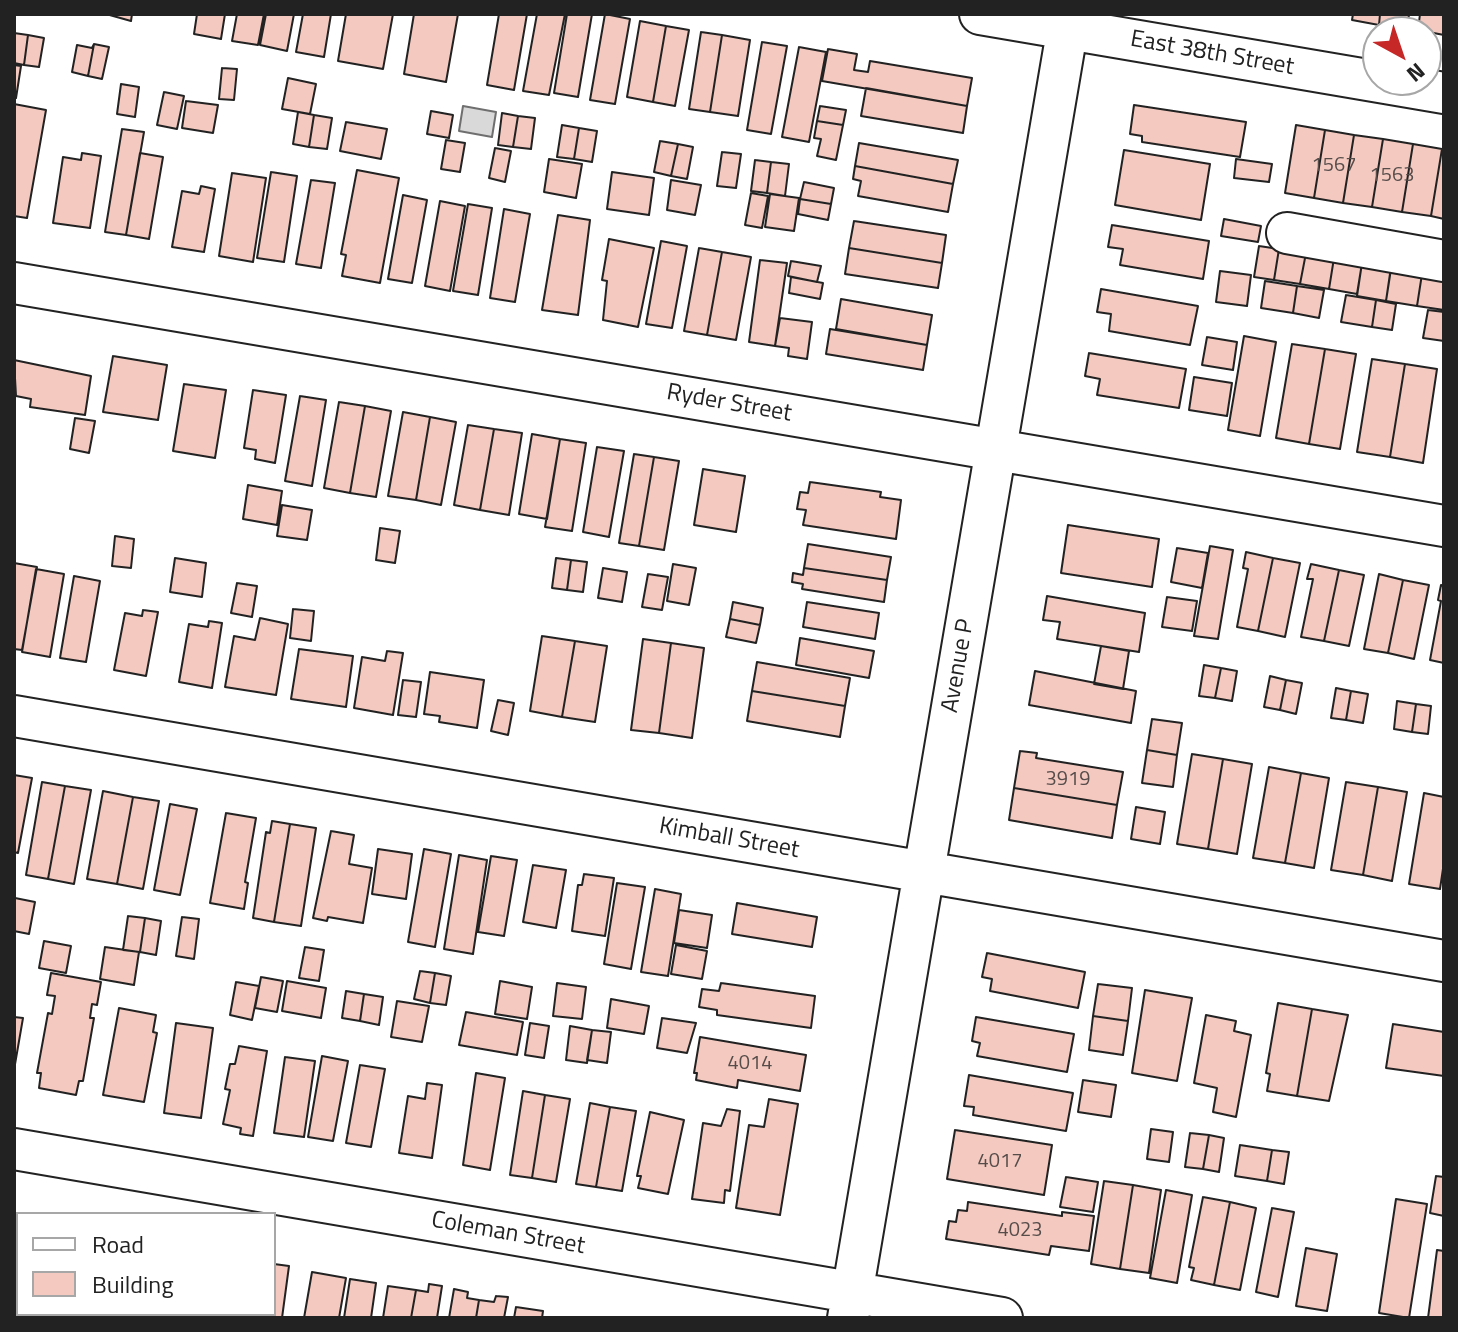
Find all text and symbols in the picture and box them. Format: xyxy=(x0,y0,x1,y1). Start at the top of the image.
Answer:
north arrow xyxy=(1362,16,1442,96)
street label: East 38th Street xyxy=(1128,25,1296,83)
text: N xyxy=(1399,55,1433,91)
house number: 1567 xyxy=(1312,154,1356,178)
house number: 1563 xyxy=(1370,164,1414,188)
street label: Ryder Street xyxy=(664,379,794,429)
street label: Avenue P xyxy=(937,617,981,715)
house number: 3919 xyxy=(1046,768,1090,792)
street label: Kimball Street xyxy=(657,813,801,865)
house number: 4014 xyxy=(728,1052,772,1076)
house number: 4017 xyxy=(978,1150,1022,1174)
street label: Coleman Street xyxy=(429,1206,587,1262)
legend xyxy=(16,1212,276,1316)
house number: 4023 xyxy=(998,1219,1042,1243)
text: Road xyxy=(92,1226,144,1262)
text: Building xyxy=(92,1266,174,1302)

